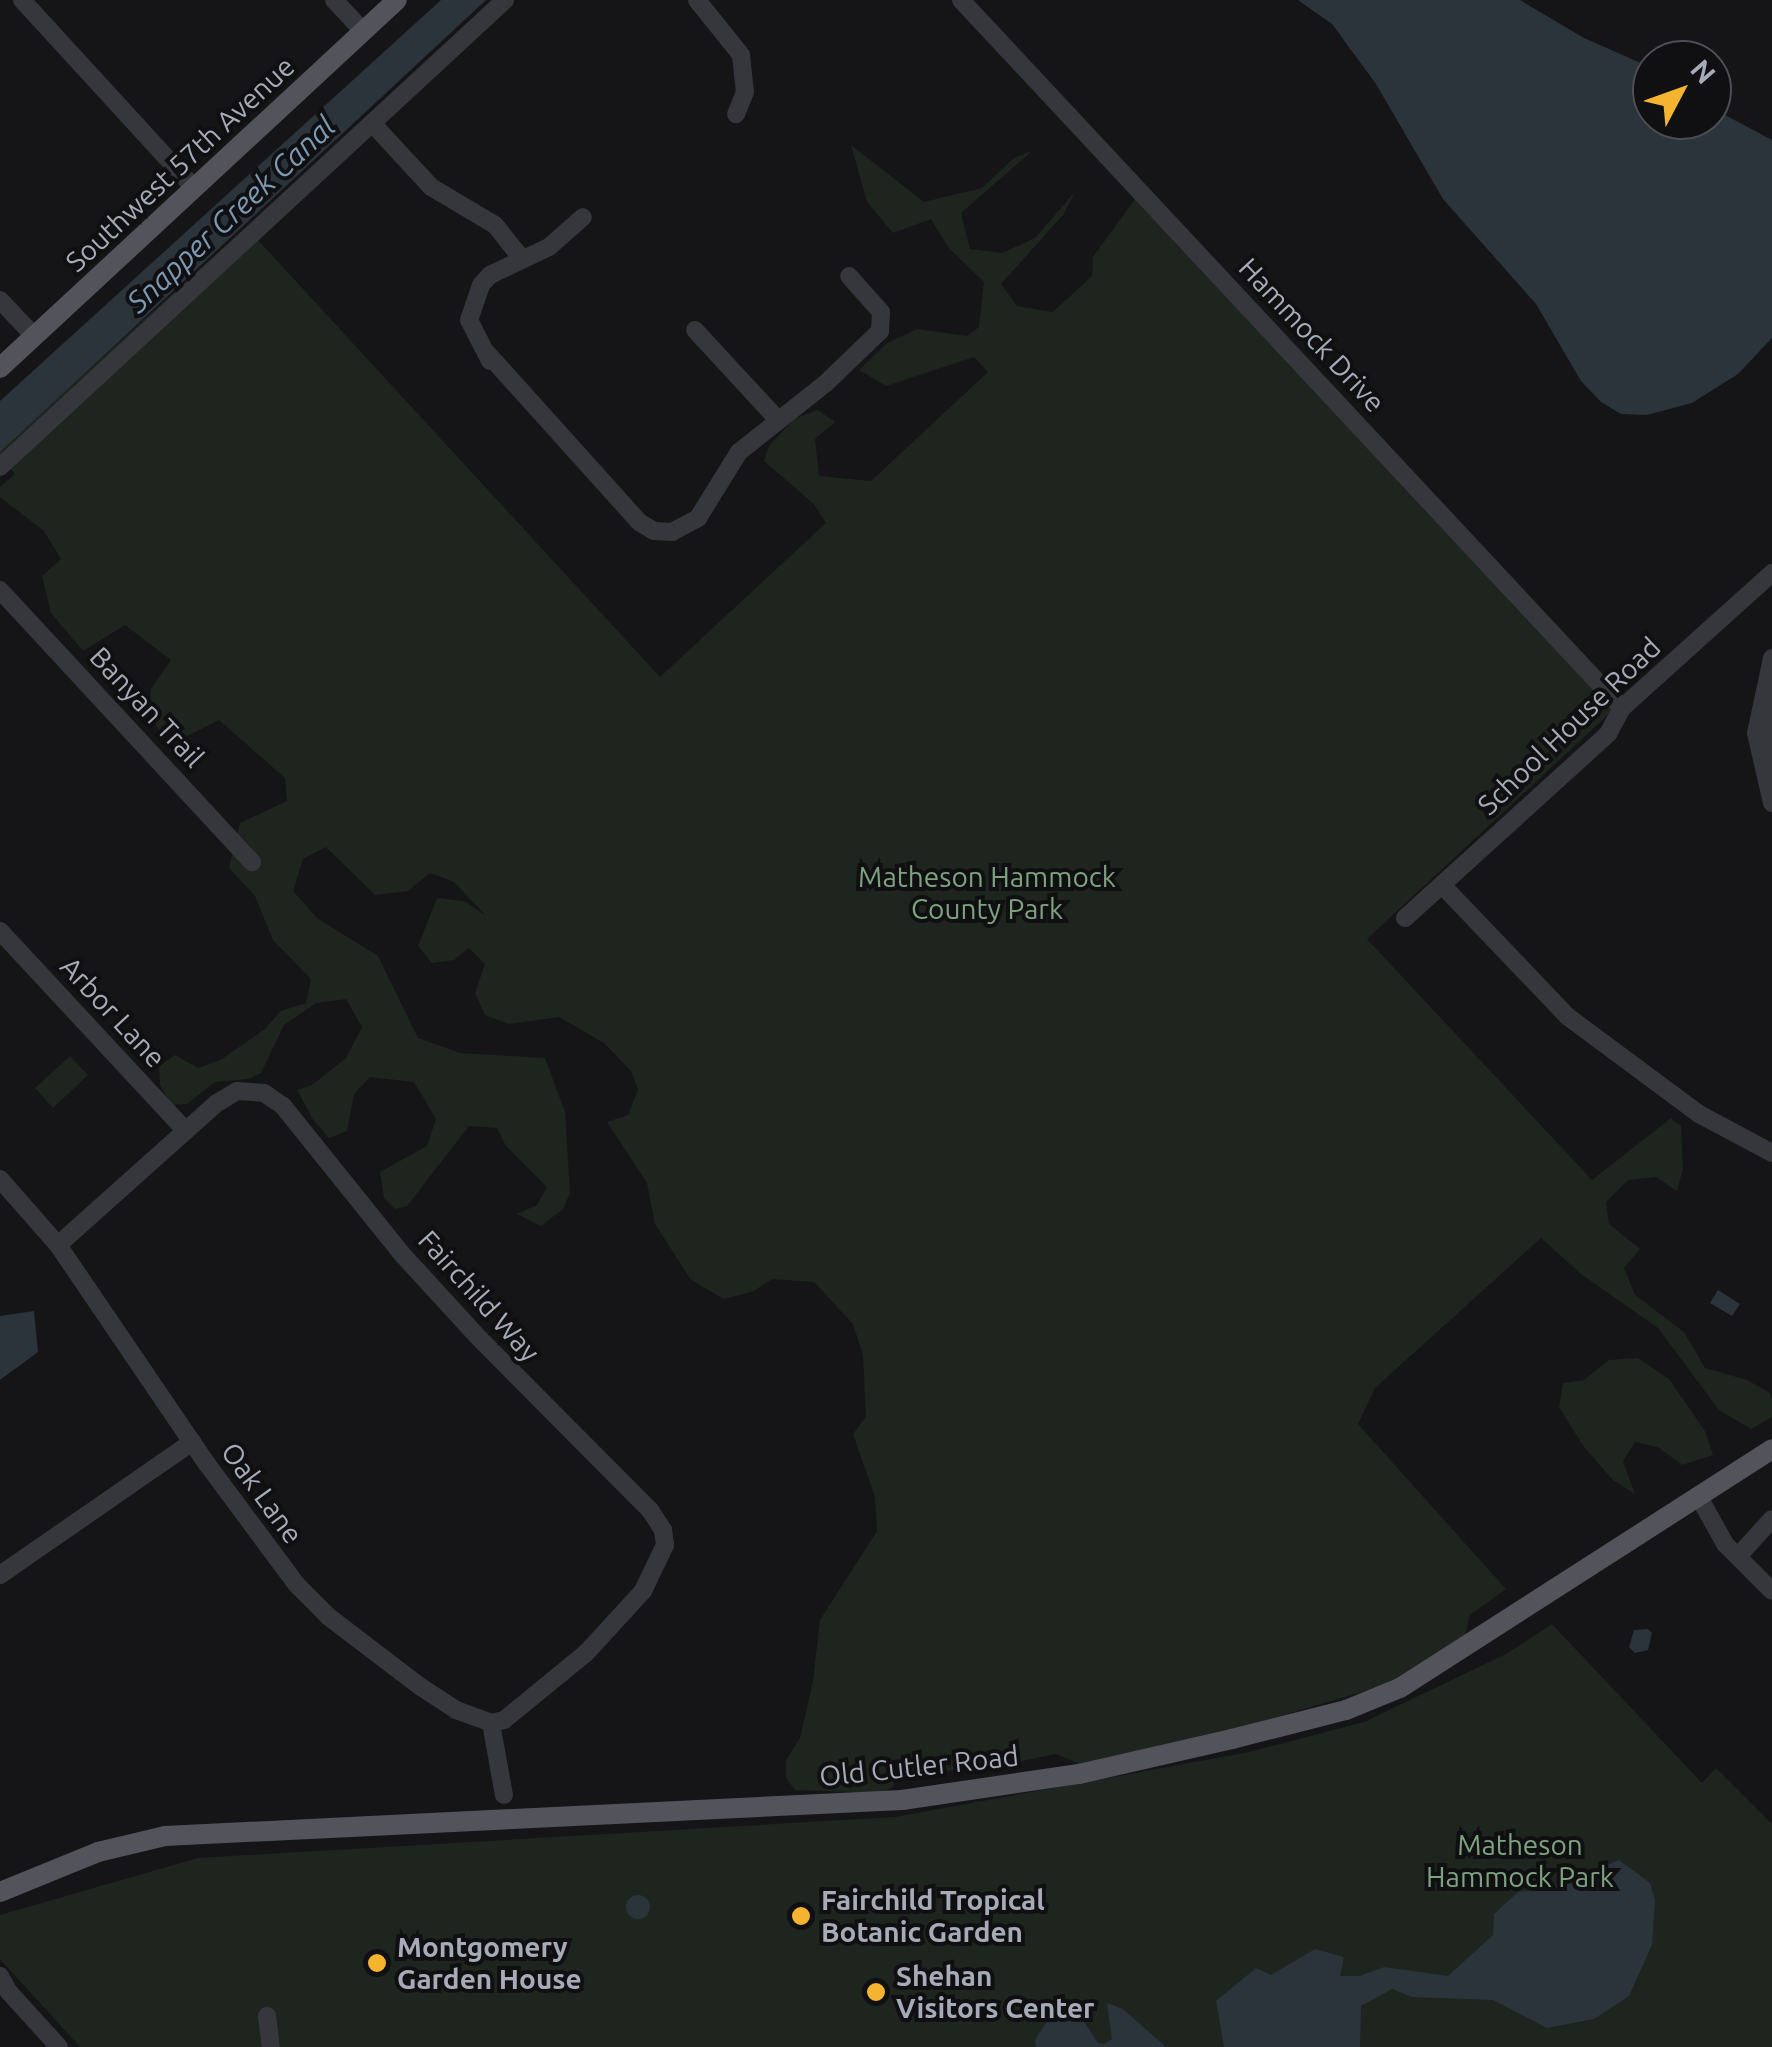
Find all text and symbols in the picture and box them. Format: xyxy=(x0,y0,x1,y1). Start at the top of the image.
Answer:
north arrow xyxy=(1632,40,1732,140)
street label: Southwest 57th Avenue xyxy=(59,49,301,279)
text: N xyxy=(1685,53,1722,89)
water label: Snapper Creek Canal xyxy=(119,108,343,320)
street label: Hammock Drive xyxy=(1232,251,1392,419)
street label: School House Road xyxy=(1471,630,1667,822)
street label: Banyan Trail xyxy=(83,640,211,774)
park label: Matheson Hammock County Park xyxy=(858,860,1116,926)
street label: Arbor Lane xyxy=(53,950,173,1074)
street label: Fairchild Way xyxy=(411,1224,547,1368)
street label: Oak Lane xyxy=(214,1436,310,1550)
street label: Old Cutler Road xyxy=(818,1739,1020,1793)
park label: Matheson Hammock Park xyxy=(1426,1828,1614,1894)
place label: Fairchild Tropical Botanic Garden xyxy=(821,1883,1045,1949)
marker: Fairchild Tropical Botanic Garden xyxy=(790,1905,812,1927)
place label: Montgomery Garden House xyxy=(397,1930,582,1996)
marker: Montgomery Garden House xyxy=(366,1952,388,1974)
place label: Shehan Visitors Center xyxy=(896,1959,1095,2025)
marker: Shehan Visitors Center xyxy=(865,1981,887,2003)

